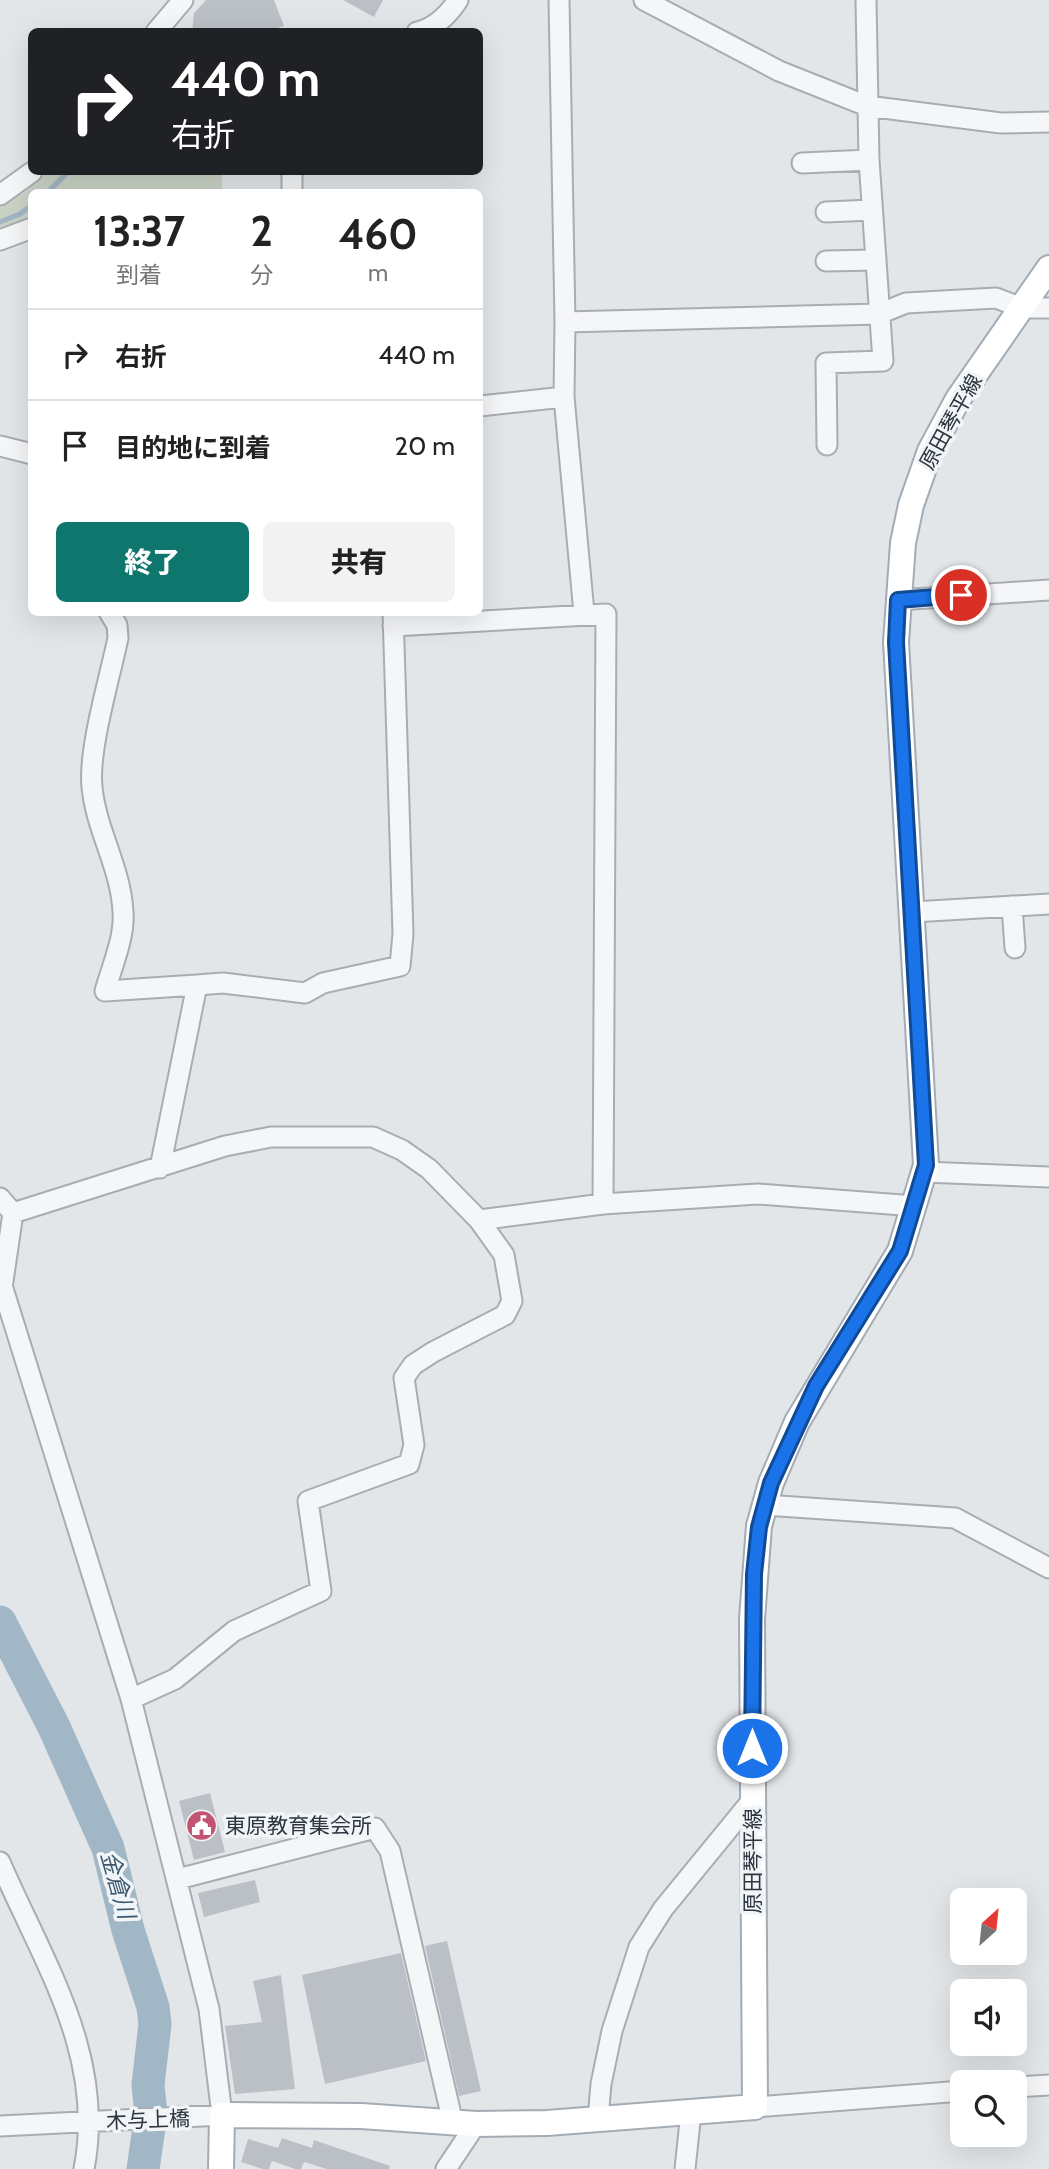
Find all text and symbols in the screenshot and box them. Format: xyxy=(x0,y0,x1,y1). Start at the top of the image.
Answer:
text: 440 m xyxy=(171,49,320,108)
icon: right xyxy=(56,56,147,147)
text: 右折 xyxy=(171,115,235,154)
text: 13:37 xyxy=(93,205,185,257)
text: 2 xyxy=(250,205,273,257)
text: 460 xyxy=(338,208,418,260)
text: m xyxy=(368,259,388,287)
text: 到着 xyxy=(116,261,162,289)
text: 分 xyxy=(250,261,273,289)
icon: right xyxy=(56,336,94,374)
text: 440 m xyxy=(378,339,455,371)
text: 右折 xyxy=(115,341,167,373)
street label: 原田琴平線 xyxy=(914,370,987,474)
icon: arrive xyxy=(56,427,94,465)
text: 20 m xyxy=(395,430,455,462)
text: 目的地に到着 xyxy=(115,432,271,464)
button: 終了 xyxy=(56,522,249,602)
button: 共有 xyxy=(263,522,455,602)
pin xyxy=(931,565,991,625)
icon: arrive xyxy=(942,576,980,614)
position arrow xyxy=(715,1711,789,1785)
public building icon: 東原教育集会所 xyxy=(185,1809,219,1843)
street label: 原田琴平線 xyxy=(740,1809,765,1914)
place label: 東原教育集会所 xyxy=(225,1813,372,1838)
water label: 金倉川 xyxy=(95,1848,142,1925)
north arrow xyxy=(950,1888,1027,1965)
map controls xyxy=(950,1888,1027,2147)
button: sound xyxy=(950,1979,1027,2056)
button: search xyxy=(950,2070,1027,2147)
street label: 木与上橋 xyxy=(106,2106,190,2133)

